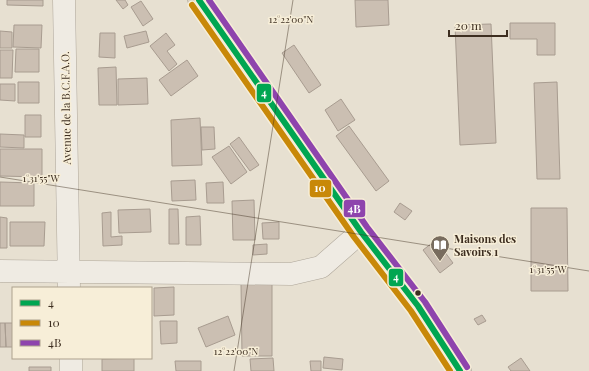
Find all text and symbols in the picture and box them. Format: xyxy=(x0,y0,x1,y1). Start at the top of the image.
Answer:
text: 12°22'00"N xyxy=(269,12,313,26)
scale bar xyxy=(449,12,507,38)
text: 20 m xyxy=(455,17,482,33)
street label: Avenue de la B.C.F.A.O. xyxy=(57,51,74,166)
line badge: 4 xyxy=(256,83,272,103)
text: 4 xyxy=(261,85,267,100)
text: 1°31'55"W xyxy=(23,171,60,185)
line badge: 10 xyxy=(309,179,332,198)
text: 10 xyxy=(314,180,326,195)
line badge: 4B xyxy=(343,199,366,218)
text: 4B xyxy=(347,201,361,216)
place label: Maisons des Savoirs 1 xyxy=(454,231,516,259)
library icon: Maisons des Savoirs 1 xyxy=(429,234,451,262)
text: 1°31'55"W xyxy=(530,262,567,276)
line badge: 4 xyxy=(388,268,404,287)
text: 4 xyxy=(393,269,399,284)
legend xyxy=(12,287,152,359)
unlabelled marker xyxy=(413,288,423,298)
text: 4 xyxy=(48,294,54,310)
text: 10 xyxy=(48,314,60,330)
text: 4B xyxy=(48,334,61,350)
text: 12°22'00"N xyxy=(214,344,258,358)

